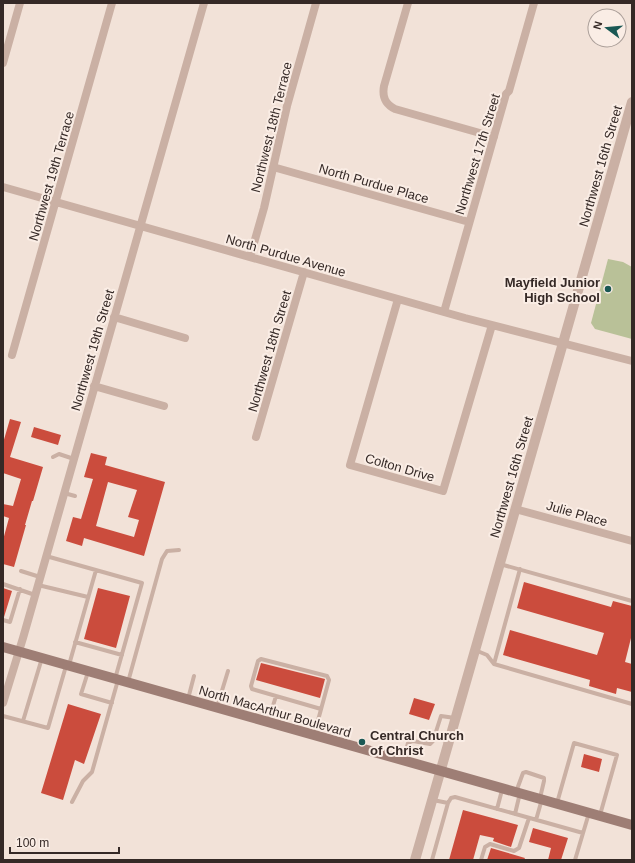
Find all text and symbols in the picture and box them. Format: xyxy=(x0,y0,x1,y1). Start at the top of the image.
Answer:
north arrow xyxy=(587,8,627,48)
text: N xyxy=(591,20,604,31)
street label: Northwest 18th Terrace xyxy=(248,60,295,194)
street label: Northwest 17th Street xyxy=(452,91,503,216)
street label: Northwest 16th Street xyxy=(576,103,625,229)
street label: Northwest 19th Terrace xyxy=(26,110,77,243)
street label: North Purdue Place xyxy=(317,161,430,206)
street label: North Purdue Avenue xyxy=(224,231,348,280)
place label: Mayfield Junior High School xyxy=(505,275,600,305)
marker: Mayfield Junior High School xyxy=(603,284,613,294)
street label: Northwest 19th Street xyxy=(68,287,117,413)
street label: Northwest 18th Street xyxy=(245,288,294,414)
street label: Northwest 16th Street xyxy=(487,414,536,540)
street label: Colton Drive xyxy=(363,450,436,485)
street label: Julie Place xyxy=(545,498,609,529)
street label: North MacArthur Boulevard xyxy=(197,683,353,740)
place label: Central Church of Christ xyxy=(370,728,464,758)
marker: Central Church of Christ xyxy=(357,737,367,747)
scale bar xyxy=(10,829,119,855)
text: 100 m xyxy=(16,836,49,850)

